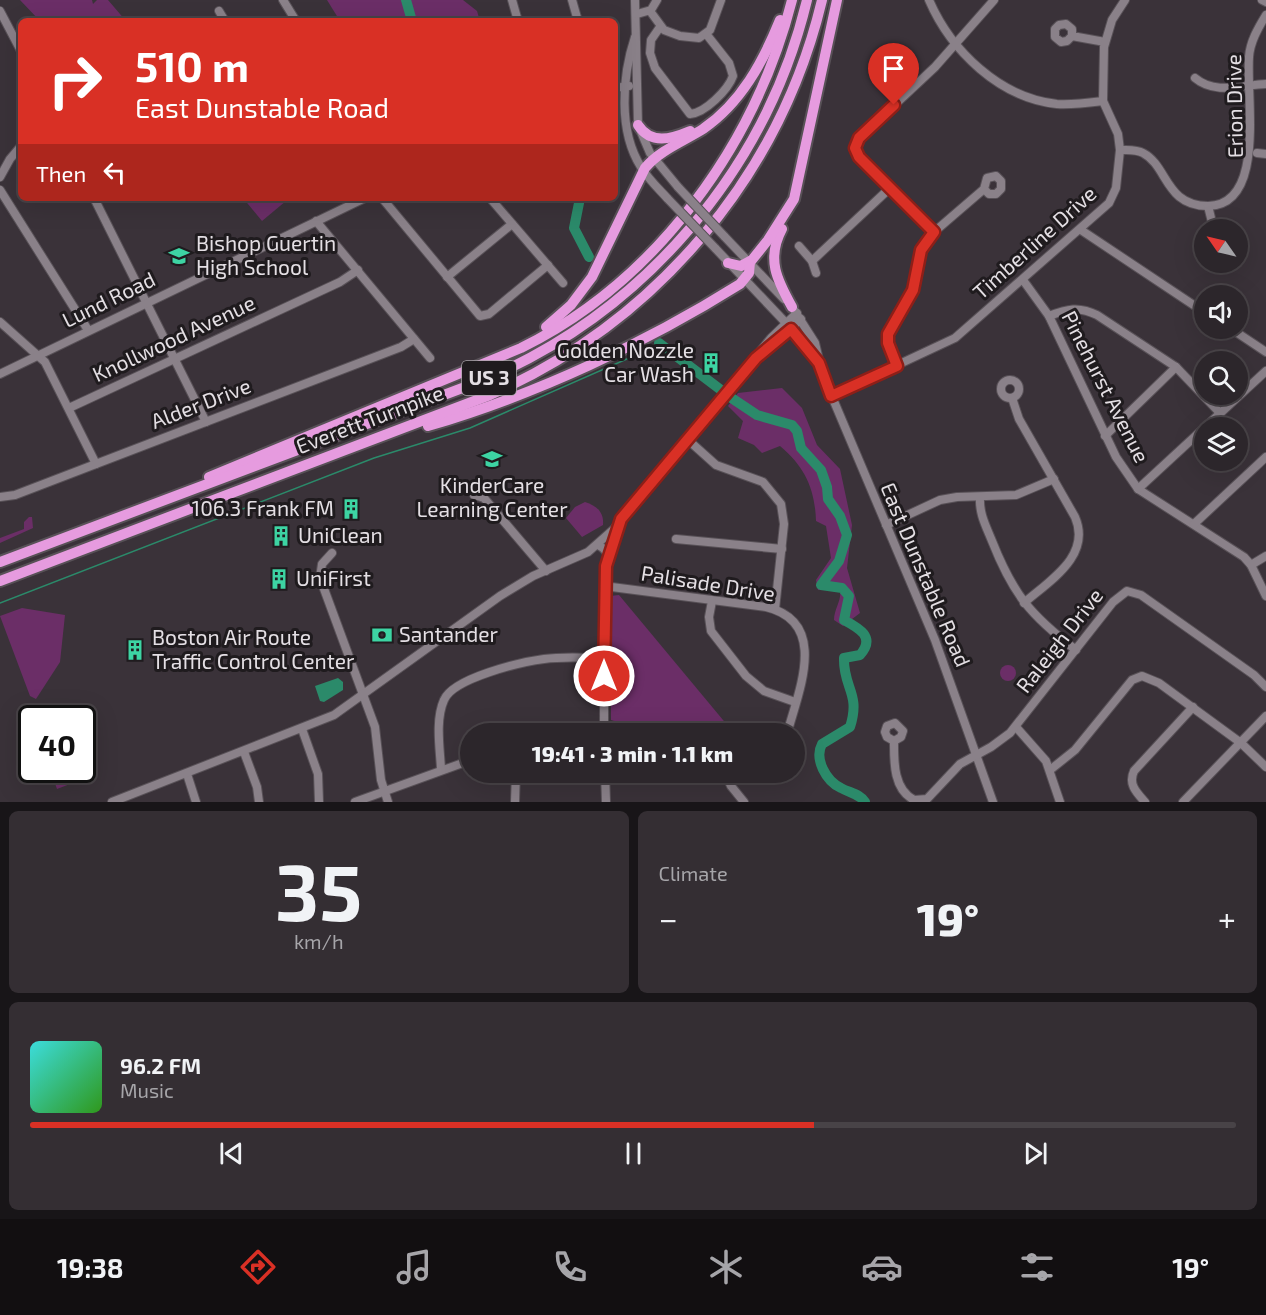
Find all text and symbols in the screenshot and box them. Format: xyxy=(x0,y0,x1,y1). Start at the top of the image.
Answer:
text: 510 m xyxy=(135,40,249,90)
icon: right xyxy=(36,42,114,120)
pin xyxy=(868,43,919,105)
icon: arrive xyxy=(877,52,910,85)
street label: Erion Drive xyxy=(1220,54,1247,158)
text: East Dunstable Road xyxy=(135,91,389,123)
icon: left xyxy=(98,156,131,189)
text: Then xyxy=(36,160,86,186)
street label: Timberline Drive xyxy=(967,180,1101,304)
north arrow xyxy=(1194,219,1248,273)
map controls xyxy=(1194,219,1248,471)
place label: Bishop Guertin High School xyxy=(196,230,336,279)
school or university icon: Bishop Guertin High School xyxy=(167,244,191,268)
street label: Lund Road xyxy=(58,265,159,332)
button: sound xyxy=(1194,285,1248,339)
street label: Knollwood Avenue xyxy=(88,289,259,386)
street label: Pinehurst Avenue xyxy=(1057,306,1155,466)
place label: Golden Nozzle Car Wash xyxy=(557,337,694,386)
building icon: Golden Nozzle Car Wash xyxy=(699,351,723,375)
button: search xyxy=(1194,351,1248,405)
road number: US 3 xyxy=(462,361,516,395)
street label: Alder Drive xyxy=(147,372,254,433)
street label: Everett Turnpike xyxy=(292,379,447,458)
button: layers xyxy=(1194,417,1248,471)
school or university icon: KinderCare Learning Center xyxy=(480,447,504,471)
place label: KinderCare Learning Center xyxy=(416,472,568,521)
street label: East Dunstable Road xyxy=(876,479,976,670)
place label: 106.3 Frank FM xyxy=(192,495,334,520)
building icon: 106.3 Frank FM xyxy=(339,497,363,521)
place label: UniClean xyxy=(298,522,383,547)
building icon: UniClean xyxy=(269,524,293,548)
street label: Palisade Drive xyxy=(639,560,777,605)
place label: UniFirst xyxy=(296,565,371,590)
building icon: UniFirst xyxy=(267,567,291,591)
street label: Raleigh Drive xyxy=(1010,583,1107,697)
place label: Santander xyxy=(399,621,499,646)
bank icon: Santander xyxy=(370,623,394,647)
place label: Boston Air Route Traffic Control Center xyxy=(152,624,355,673)
building icon: Boston Air Route Traffic Control Center xyxy=(123,638,147,662)
position arrow xyxy=(572,644,636,708)
speed limit sign: 40 xyxy=(18,705,96,783)
text: 19:41 · 3 min · 1.1 km xyxy=(532,740,733,766)
text: 35 xyxy=(275,843,362,937)
text: Climate xyxy=(659,861,728,885)
text: 19° xyxy=(917,891,979,945)
text: − xyxy=(659,898,678,938)
text: + xyxy=(1218,898,1236,938)
text: km/h xyxy=(294,929,344,953)
text: 96.2 FM xyxy=(120,1052,201,1078)
text: Music xyxy=(120,1078,174,1102)
icon: previous xyxy=(215,1137,248,1170)
icon: pause xyxy=(617,1137,650,1170)
icon: next xyxy=(1019,1137,1052,1170)
icon: directions xyxy=(237,1246,279,1288)
icon: music xyxy=(393,1246,435,1288)
icon: phone xyxy=(549,1246,591,1288)
icon: climate xyxy=(705,1246,747,1288)
icon: car xyxy=(861,1246,903,1288)
icon: filters xyxy=(1016,1246,1058,1288)
text: 19:38 xyxy=(57,1251,124,1283)
text: 19° xyxy=(1172,1251,1209,1283)

